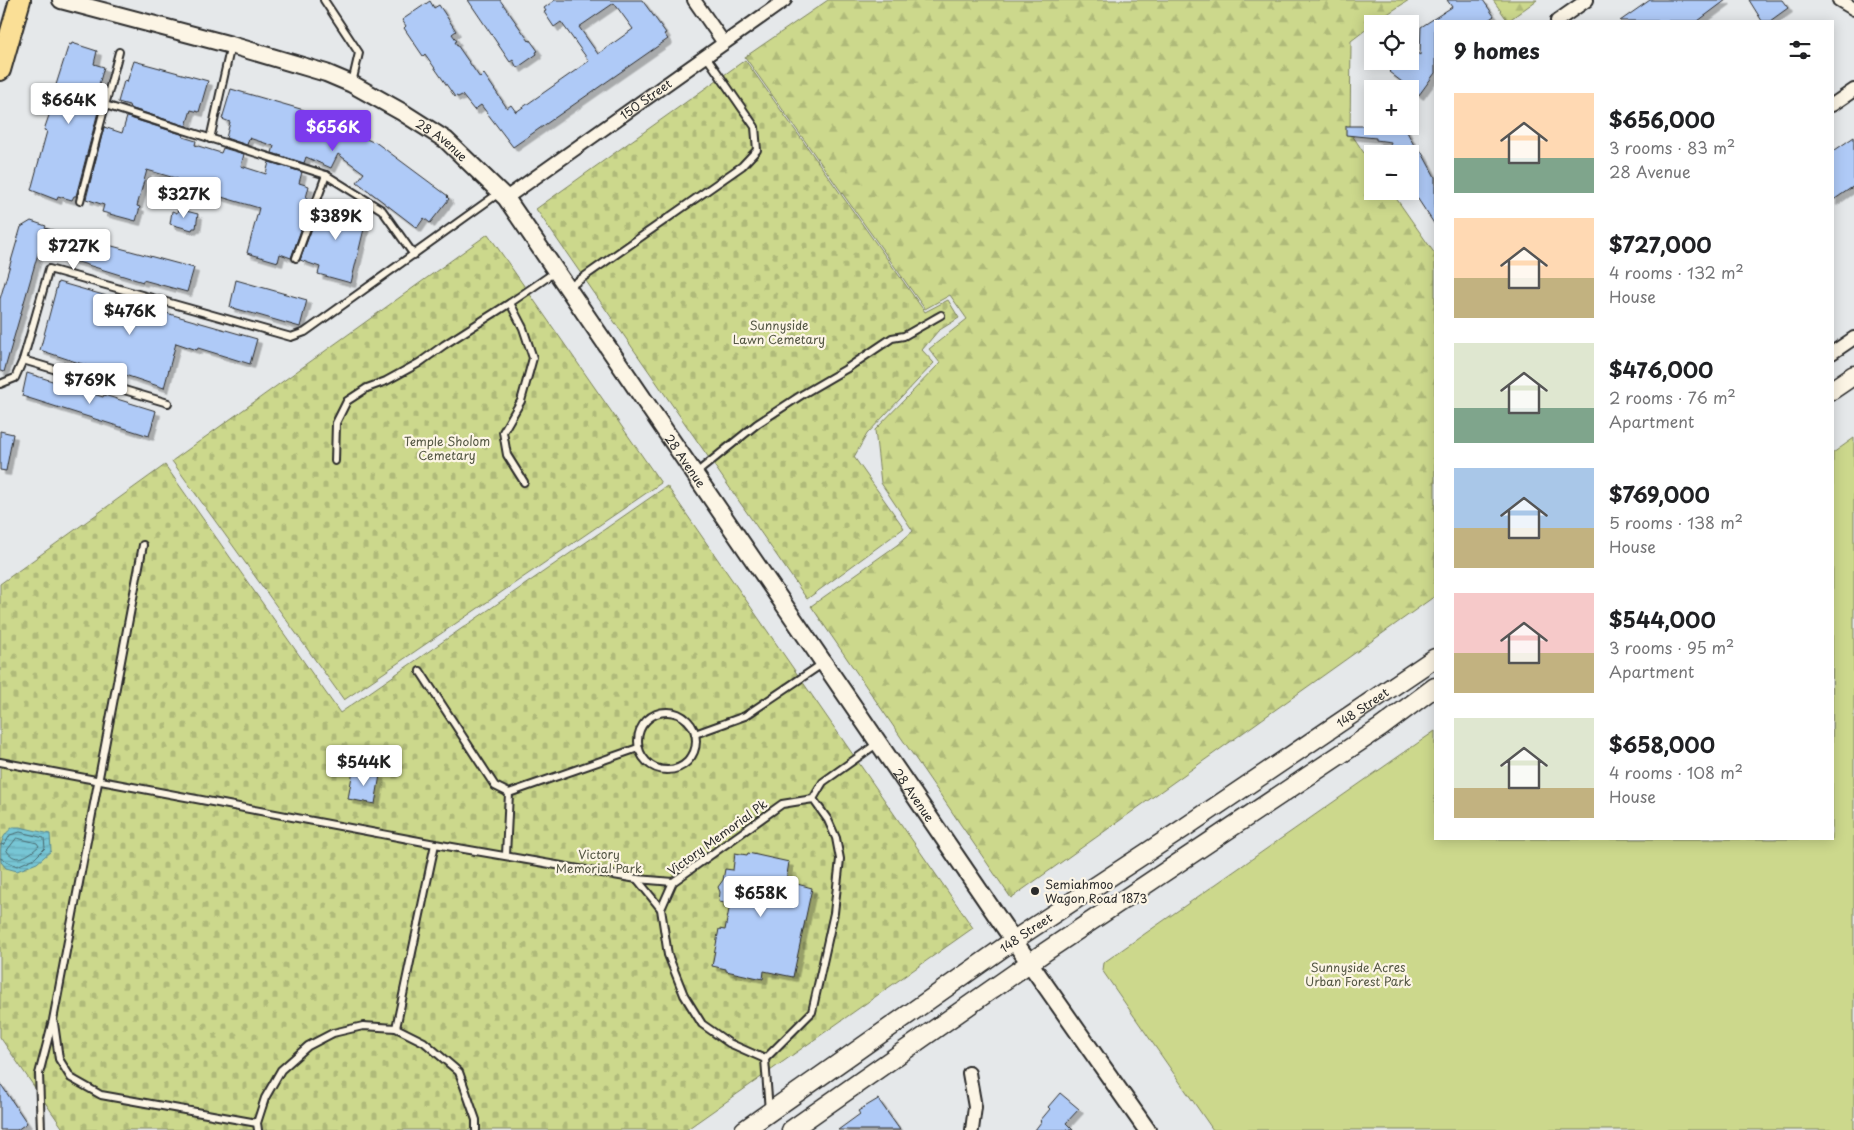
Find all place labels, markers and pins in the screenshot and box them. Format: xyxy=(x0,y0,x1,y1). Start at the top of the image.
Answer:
pin: $664K xyxy=(34,82,104,125)
pin: $656K xyxy=(298,110,368,152)
pin: $327K xyxy=(149,176,219,219)
pin: $389K xyxy=(301,198,371,241)
pin: $727K xyxy=(39,228,109,271)
pin: $476K xyxy=(95,294,165,336)
pin: $769K xyxy=(55,362,125,405)
pin: $544K xyxy=(329,744,399,787)
place label: Semiahmoo Wagon Road 1873 xyxy=(1045,875,1147,907)
pin: $658K xyxy=(726,876,796,918)
marker: Semiahmoo Wagon Road 1873 xyxy=(1029,885,1041,897)

